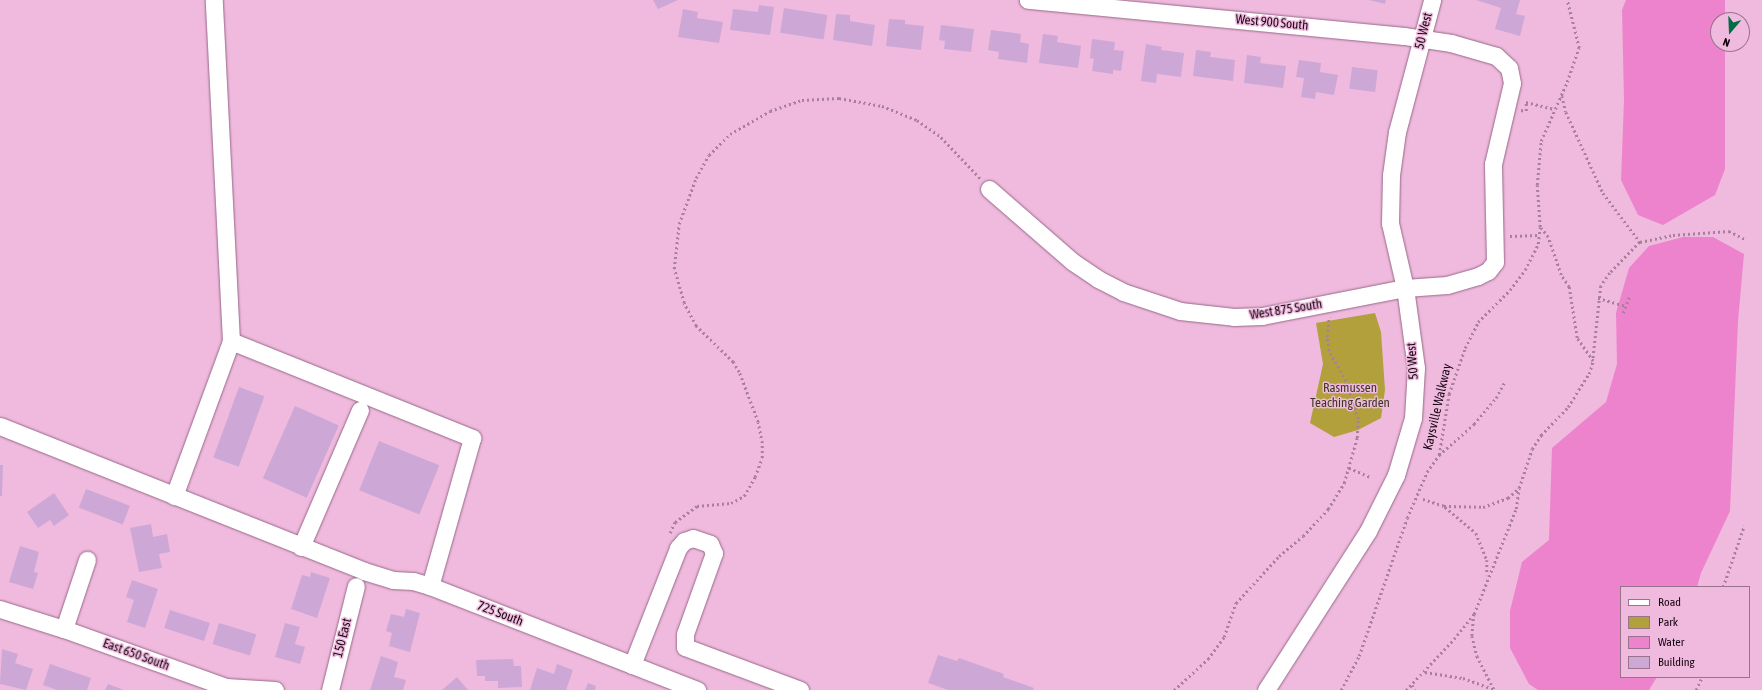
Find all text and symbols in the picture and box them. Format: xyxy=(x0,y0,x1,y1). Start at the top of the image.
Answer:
street label: 50 West xyxy=(1412,11,1436,51)
street label: West 900 South xyxy=(1235,12,1309,34)
north arrow xyxy=(1710,12,1750,52)
text: N xyxy=(1721,36,1731,49)
street label: West 875 South xyxy=(1249,297,1323,323)
street label: 50 West xyxy=(1404,342,1422,380)
street label: Kaysville Walkway xyxy=(1420,362,1456,452)
park label: Rasmussen Teaching Garden xyxy=(1310,381,1390,412)
legend xyxy=(1620,586,1750,678)
text: Road xyxy=(1658,595,1681,609)
street label: 725 South xyxy=(475,598,525,630)
text: Park xyxy=(1658,615,1678,629)
street label: 150 East xyxy=(331,617,355,659)
text: Water xyxy=(1658,635,1684,649)
street label: East 650 South xyxy=(101,636,171,674)
text: Building xyxy=(1658,655,1695,669)

